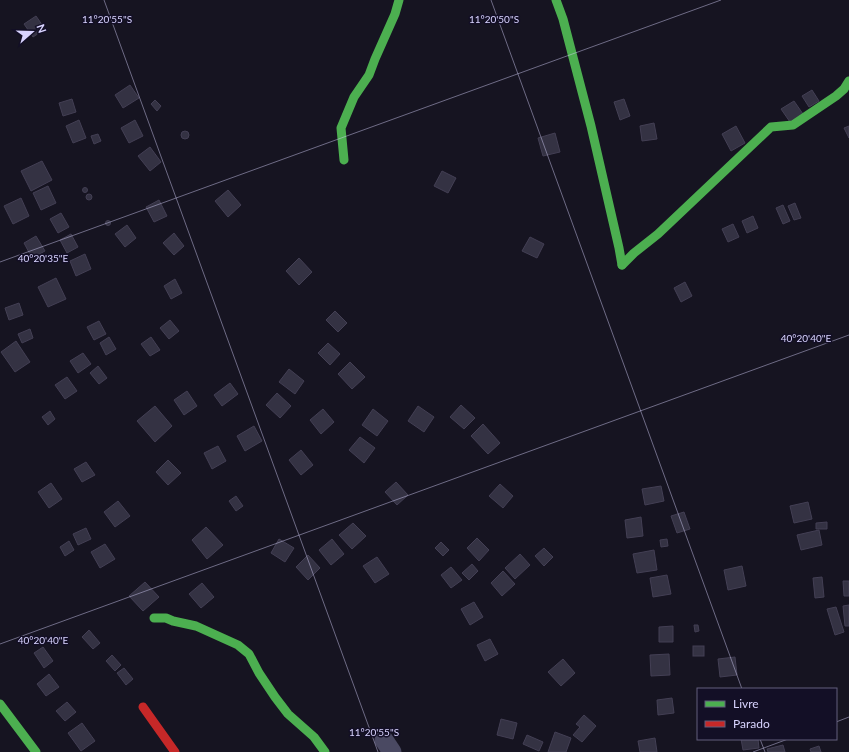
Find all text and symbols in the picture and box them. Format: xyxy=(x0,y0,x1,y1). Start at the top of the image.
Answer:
north arrow xyxy=(12,12,52,52)
text: 11°20'55"S xyxy=(82,13,132,25)
text: 11°20'50"S xyxy=(469,13,519,25)
text: N xyxy=(34,22,49,35)
text: 40°20'35"E xyxy=(18,252,68,264)
text: 40°20'40"E xyxy=(781,332,831,344)
text: 40°20'40"E xyxy=(18,634,68,646)
legend xyxy=(697,688,837,740)
text: Livre xyxy=(733,696,759,711)
text: Parado xyxy=(733,716,770,731)
text: 11°20'55"S xyxy=(349,726,399,738)

